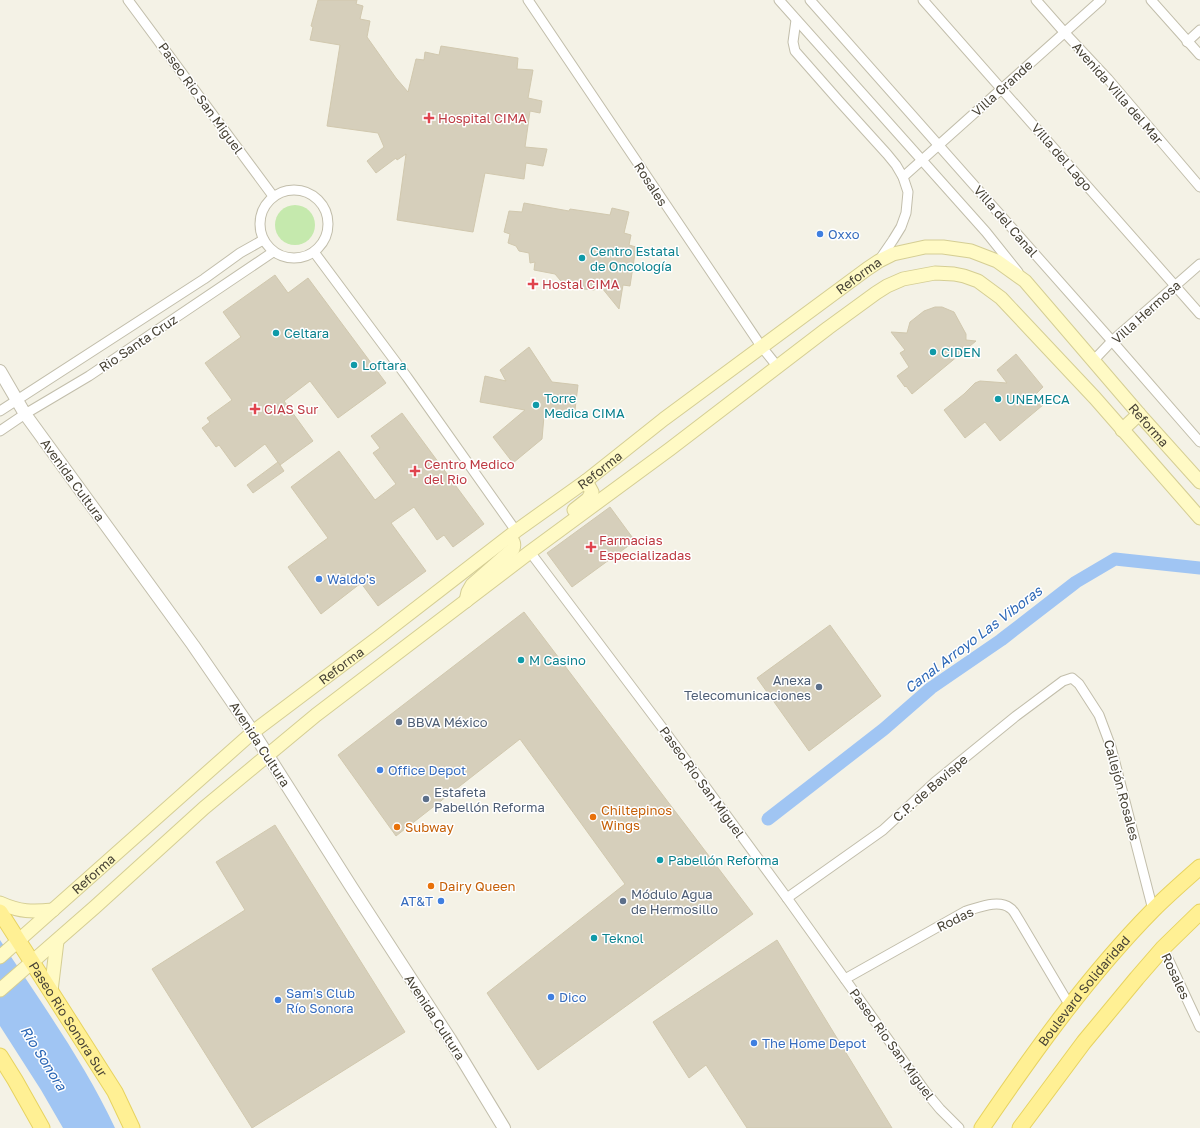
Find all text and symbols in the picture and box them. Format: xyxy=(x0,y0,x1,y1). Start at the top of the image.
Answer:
street label: Paseo Rio San Miguel xyxy=(155,39,247,157)
street label: Avenida Villa del Mar xyxy=(1069,39,1167,147)
street label: Villa Grande xyxy=(968,57,1036,119)
place label: Hospital CIMA xyxy=(438,110,527,126)
marker: Hospital CIMA xyxy=(423,112,435,124)
street label: Villa del Lago xyxy=(1028,120,1096,194)
street label: Rosales xyxy=(631,159,671,209)
street label: Villa del Canal xyxy=(971,182,1041,260)
place label: Oxxo xyxy=(828,226,860,242)
marker: Oxxo xyxy=(815,229,825,239)
place label: Centro Estatal de Oncología xyxy=(590,243,679,274)
marker: Centro Estatal de Oncología xyxy=(577,253,587,263)
street label: Reforma xyxy=(833,254,884,297)
place label: Hostal CIMA xyxy=(542,276,620,292)
street label: Villa Hermosa xyxy=(1108,277,1184,347)
marker: Hostal CIMA xyxy=(527,278,539,290)
street label: Rio Santa Cruz xyxy=(96,311,181,375)
place label: Celtara xyxy=(284,325,329,341)
marker: Celtara xyxy=(271,328,281,338)
place label: CIDEN xyxy=(941,344,981,360)
marker: CIDEN xyxy=(928,347,938,357)
place label: Loftara xyxy=(362,357,407,373)
marker: Loftara xyxy=(349,360,359,370)
place label: Torre Medica CIMA xyxy=(544,390,625,421)
place label: UNEMECA xyxy=(1006,391,1070,407)
marker: UNEMECA xyxy=(993,394,1003,404)
marker: Torre Medica CIMA xyxy=(531,400,541,410)
street label: Reforma xyxy=(1125,400,1172,450)
place label: CIAS Sur xyxy=(264,401,318,417)
marker: CIAS Sur xyxy=(249,403,261,415)
street label: Avenida Cultura xyxy=(38,435,108,525)
street label: Reforma xyxy=(574,448,625,493)
place label: Centro Medico del Rio xyxy=(424,456,515,487)
marker: Centro Medico del Rio xyxy=(409,465,421,477)
place label: Farmacias Especializadas xyxy=(599,532,691,563)
marker: Farmacias Especializadas xyxy=(586,542,596,552)
place label: Waldo's xyxy=(327,571,376,587)
marker: Waldo's xyxy=(314,574,324,584)
water label: Canal Arroyo Las Viboras xyxy=(901,581,1045,696)
street label: Reforma xyxy=(315,643,367,688)
place label: M Casino xyxy=(529,652,586,668)
marker: M Casino xyxy=(516,655,526,665)
place label: Anexa Telecomunicaciones xyxy=(684,672,811,703)
marker: Anexa Telecomunicaciones xyxy=(814,682,824,692)
street label: Avenida Cultura xyxy=(226,698,294,790)
place label: BBVA México xyxy=(407,714,488,730)
marker: BBVA México xyxy=(394,717,404,727)
street label: Paseo Rio San Miguel xyxy=(656,723,748,841)
street label: Callejón Rosales xyxy=(1101,738,1143,842)
street label: C.P. de Bavispe xyxy=(889,751,971,825)
place label: Office Depot xyxy=(388,762,466,778)
marker: Office Depot xyxy=(375,765,385,775)
place label: Estafeta Pabellón Reforma xyxy=(434,784,545,815)
marker: Estafeta Pabellón Reforma xyxy=(421,794,431,804)
place label: Chiltepinos Wings xyxy=(601,802,672,833)
marker: Chiltepinos Wings xyxy=(588,812,598,822)
place label: Subway xyxy=(405,819,454,835)
marker: Subway xyxy=(392,822,402,832)
street label: Reforma xyxy=(68,850,118,897)
place label: Pabellón Reforma xyxy=(668,852,779,868)
marker: Pabellón Reforma xyxy=(655,855,665,865)
place label: Dairy Queen xyxy=(439,878,515,894)
marker: Dairy Queen xyxy=(426,881,436,891)
place label: Módulo Agua de Hermosillo xyxy=(631,886,718,917)
place label: AT&T xyxy=(400,893,433,909)
marker: AT&T xyxy=(436,896,446,906)
marker: Módulo Agua de Hermosillo xyxy=(618,896,628,906)
street label: Rodas xyxy=(934,903,976,935)
place label: Teknol xyxy=(602,930,644,946)
street label: Boulevard Solidaridad xyxy=(1034,932,1133,1049)
marker: Teknol xyxy=(589,933,599,943)
street label: Rosales xyxy=(1158,950,1194,1002)
street label: Paseo Rio Sonora Sur xyxy=(26,958,110,1080)
street label: Avenida Cultura xyxy=(401,971,469,1063)
place label: Sam's Club Río Sonora xyxy=(286,985,355,1016)
street label: Paseo Rio San Miguel xyxy=(846,985,938,1103)
place label: Dico xyxy=(559,989,587,1005)
marker: Dico xyxy=(546,992,556,1002)
marker: Sam's Club Río Sonora xyxy=(273,995,283,1005)
water label: Rio Sonora xyxy=(18,1023,70,1093)
place label: The Home Depot xyxy=(762,1035,866,1051)
marker: The Home Depot xyxy=(749,1038,759,1048)

